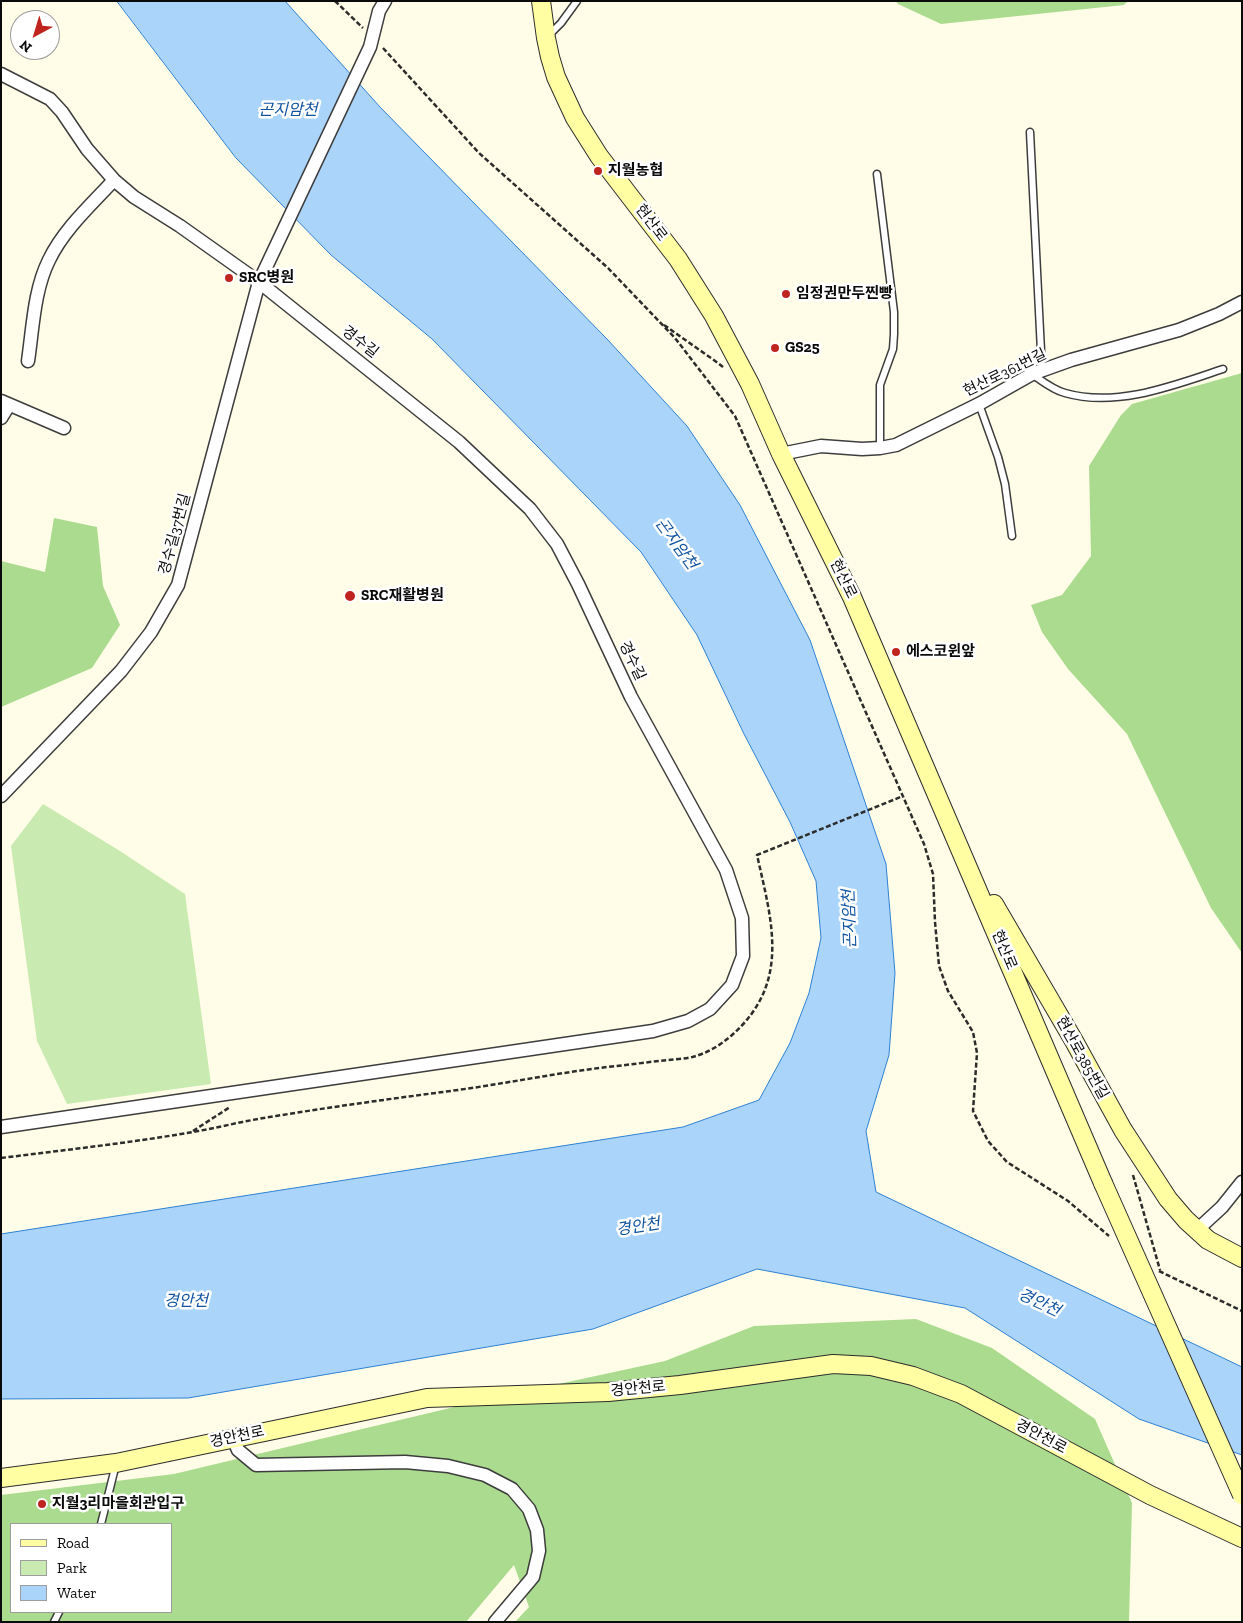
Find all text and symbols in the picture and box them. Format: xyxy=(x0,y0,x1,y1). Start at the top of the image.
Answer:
north arrow xyxy=(10,10,60,60)
text: N xyxy=(16,36,35,56)
water label: 곤지암천 xyxy=(259,100,317,120)
place label: 지월농협 xyxy=(608,162,663,180)
marker: 지월농협 xyxy=(592,165,604,177)
street label: 현산로 xyxy=(631,201,671,245)
place label: SRC병원 xyxy=(239,269,294,287)
marker: SRC병원 xyxy=(223,272,235,284)
place label: 임정권만두찐빵 xyxy=(796,285,893,303)
marker: 임정권만두찐빵 xyxy=(780,288,792,300)
street label: 경수길 xyxy=(338,322,382,362)
place label: GS25 xyxy=(785,339,819,357)
marker: GS25 xyxy=(769,342,781,354)
street label: 현산로361번길 xyxy=(961,345,1049,401)
street label: 경수길37번길 xyxy=(156,491,194,577)
water label: 곤지암천 xyxy=(651,515,701,573)
street label: 현산로 xyxy=(826,556,860,602)
place label: SRC재활병원 xyxy=(361,587,444,605)
marker: SRC재활병원 xyxy=(343,589,357,603)
street label: 경수길 xyxy=(615,638,649,684)
place label: 에스코윈앞 xyxy=(906,643,975,661)
marker: 에스코윈앞 xyxy=(890,646,902,658)
water label: 곤지암천 xyxy=(839,889,861,949)
street label: 현산로 xyxy=(988,927,1020,973)
street label: 현산로385번길 xyxy=(1052,1013,1112,1103)
water label: 경안천 xyxy=(615,1214,661,1240)
water label: 경안천 xyxy=(1015,1285,1063,1321)
water label: 경안천 xyxy=(164,1291,208,1311)
street label: 경안천로 xyxy=(610,1378,666,1400)
street label: 경안천로 xyxy=(1012,1416,1070,1458)
street label: 경안천로 xyxy=(208,1422,266,1452)
place label: 지월3리마을회관입구 xyxy=(52,1495,184,1513)
marker: 지월3리마을회관입구 xyxy=(36,1498,48,1510)
legend xyxy=(10,1523,172,1613)
text: Road xyxy=(57,1534,89,1552)
text: Park xyxy=(57,1559,87,1577)
text: Water xyxy=(57,1584,97,1602)

